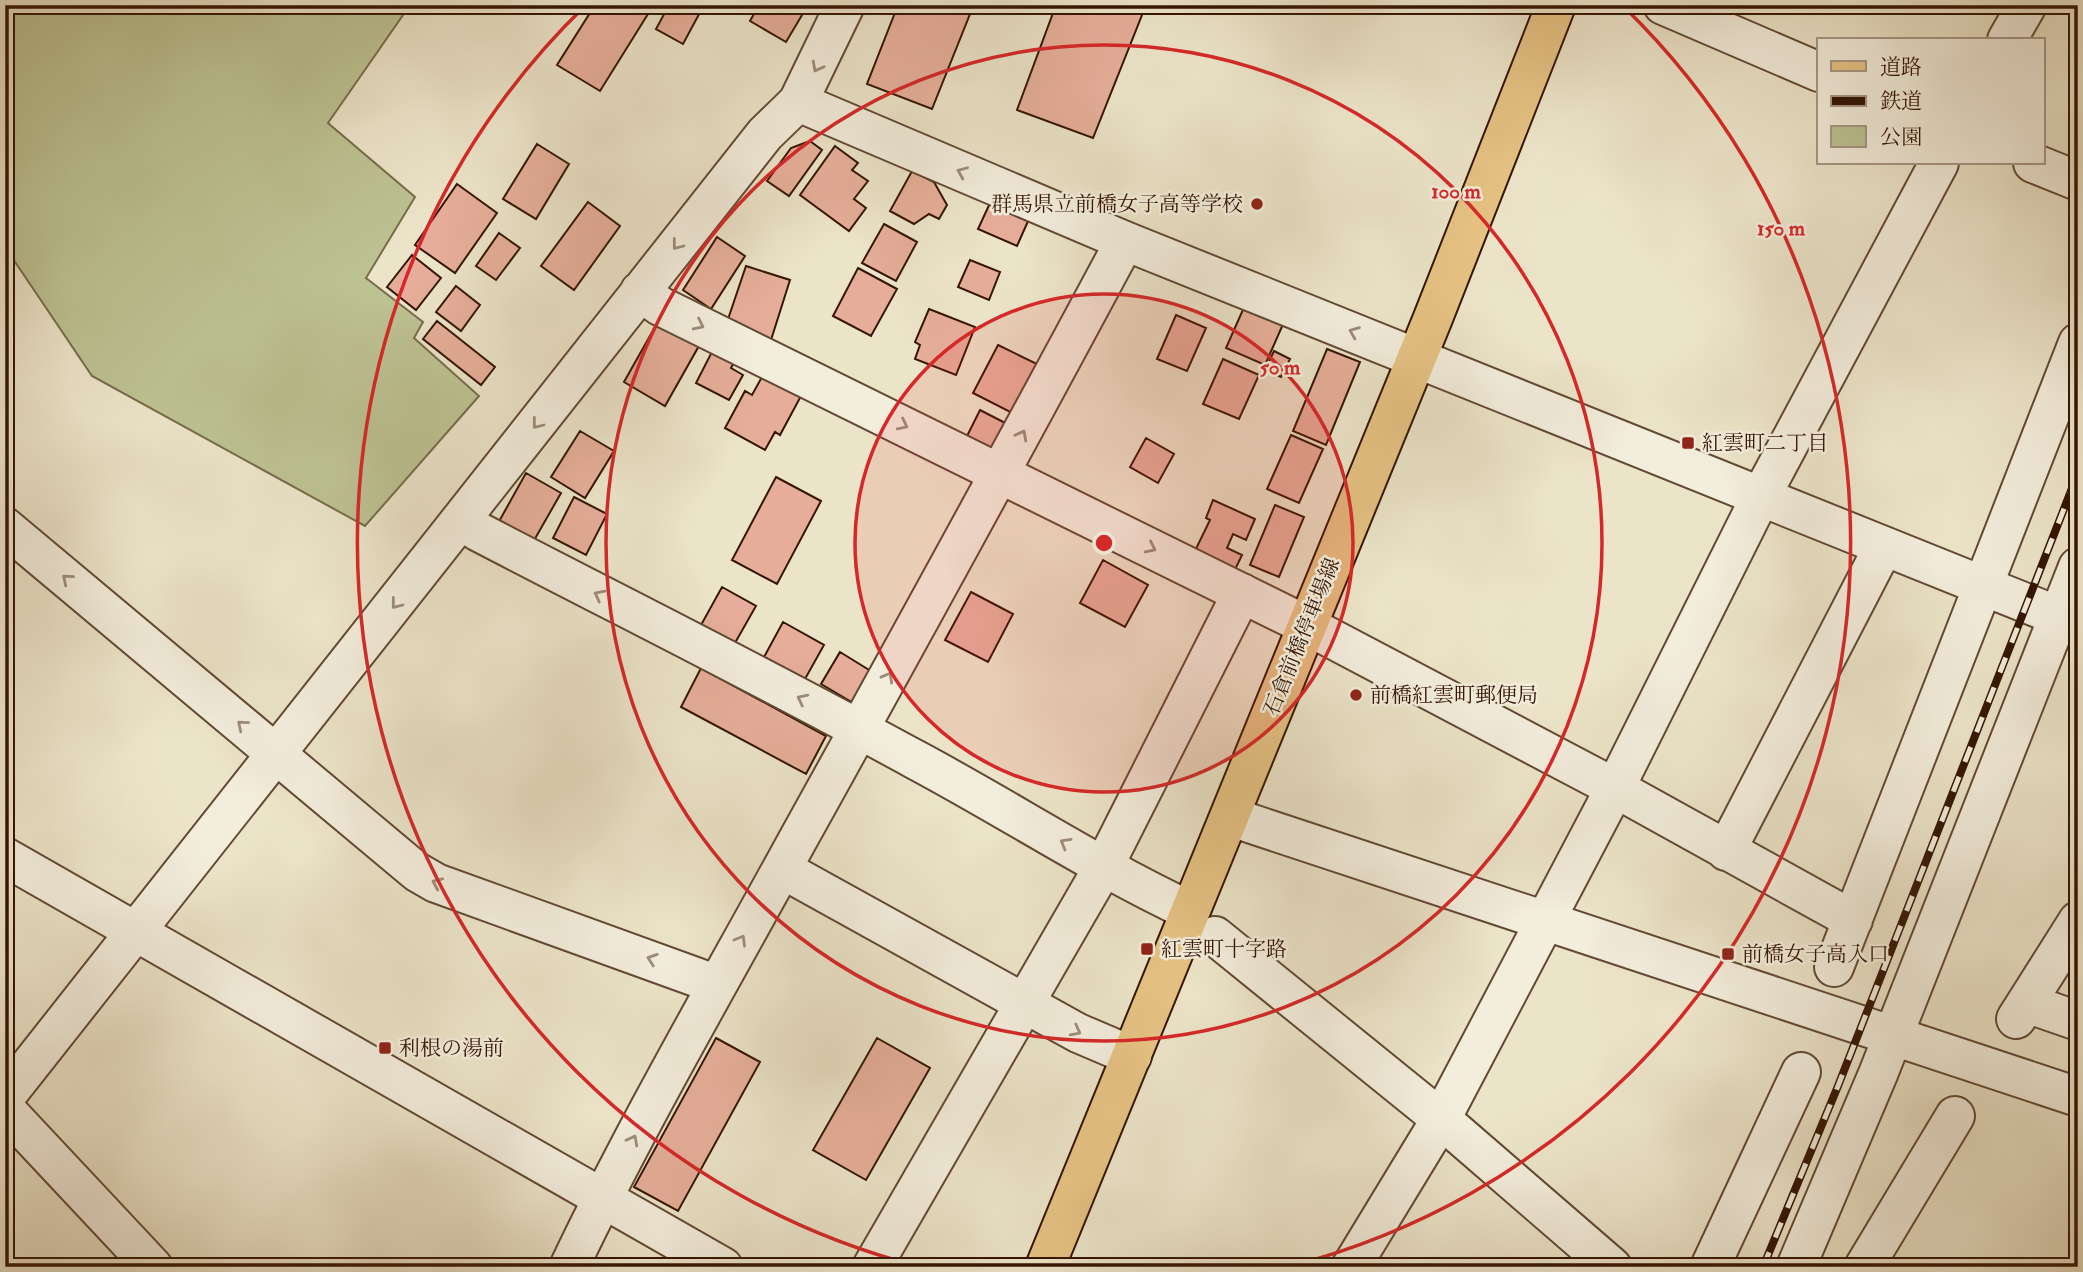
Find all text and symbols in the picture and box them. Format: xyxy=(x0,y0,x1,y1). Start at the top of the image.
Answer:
legend xyxy=(1817,38,2044,164)
text: 道路 xyxy=(1880,54,1922,81)
one-way arrow xyxy=(812,60,825,72)
text: 鉄道 xyxy=(1880,88,1922,115)
text: 公園 xyxy=(1880,124,1922,151)
one-way arrow xyxy=(957,166,969,180)
text: 100 m xyxy=(1431,178,1482,205)
place label: 群馬県立前橋女子高等学校 xyxy=(991,191,1243,218)
marker: 群馬県立前橋女子高等学校 xyxy=(1249,196,1265,212)
text: 150 m xyxy=(1757,215,1806,242)
one-way arrow xyxy=(672,238,685,250)
one-way arrow xyxy=(692,317,704,331)
one-way arrow xyxy=(1348,326,1360,340)
text: 50 m xyxy=(1260,354,1301,381)
one-way arrow xyxy=(532,417,545,429)
one-way arrow xyxy=(896,417,908,431)
one-way arrow xyxy=(1013,430,1027,442)
place label: 紅雲町二丁目 xyxy=(1702,430,1828,457)
marker: 紅雲町二丁目 xyxy=(1680,435,1696,451)
centre of rings xyxy=(1092,531,1116,555)
one-way arrow xyxy=(1144,539,1156,553)
street label: 石倉前橋停車場線 xyxy=(1258,554,1346,720)
one-way arrow xyxy=(63,575,76,587)
one-way arrow xyxy=(594,589,606,603)
one-way arrow xyxy=(392,596,405,608)
one-way arrow xyxy=(880,672,893,684)
place label: 前橋紅雲町郵便局 xyxy=(1370,682,1538,709)
marker: 前橋紅雲町郵便局 xyxy=(1348,687,1364,703)
one-way arrow xyxy=(796,693,809,707)
one-way arrow xyxy=(238,721,251,733)
one-way arrow xyxy=(1060,839,1073,852)
one-way arrow xyxy=(432,877,445,891)
one-way arrow xyxy=(733,934,746,947)
place label: 紅雲町十字路 xyxy=(1161,936,1287,963)
marker: 紅雲町十字路 xyxy=(1139,941,1155,957)
place label: 前橋女子高入口 xyxy=(1742,941,1889,968)
marker: 前橋女子高入口 xyxy=(1720,946,1736,962)
one-way arrow xyxy=(646,953,658,967)
one-way arrow xyxy=(1069,1023,1082,1037)
place label: 利根の湯前 xyxy=(399,1035,504,1062)
marker: 利根の湯前 xyxy=(377,1040,393,1056)
one-way arrow xyxy=(624,1134,638,1147)

